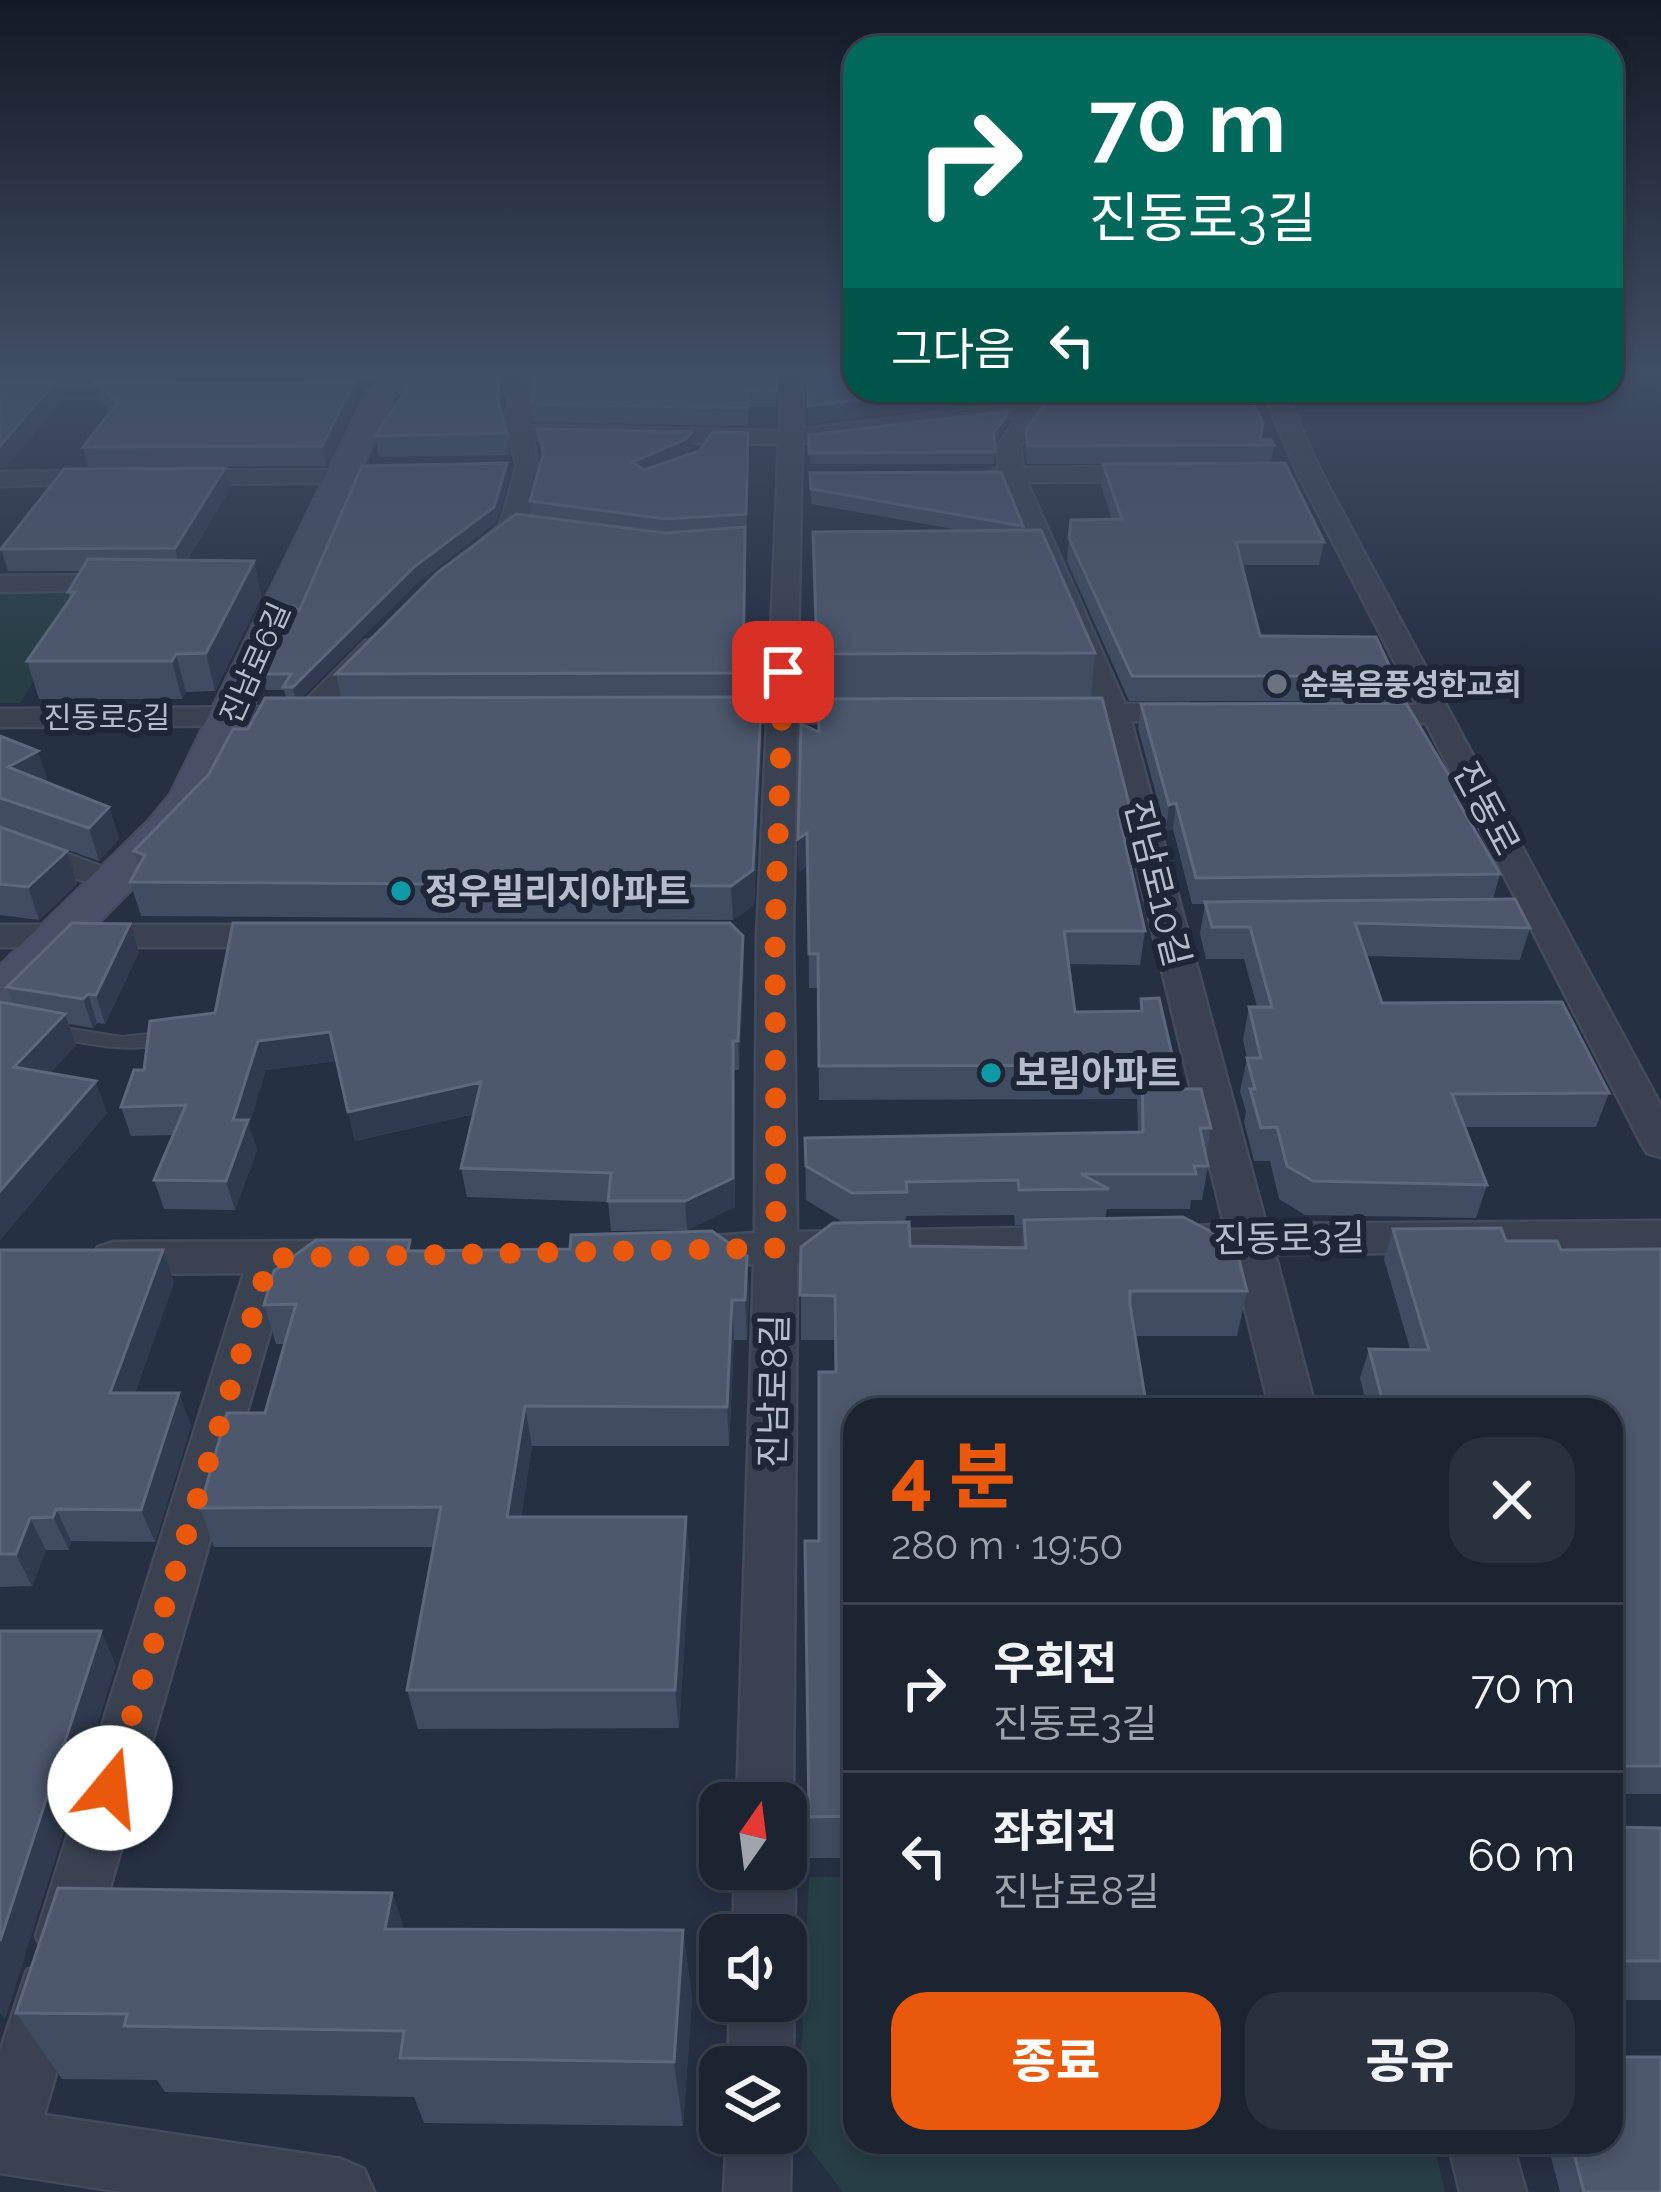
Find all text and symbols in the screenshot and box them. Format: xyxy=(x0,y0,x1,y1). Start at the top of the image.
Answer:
text: 70 m xyxy=(1089,73,1286,172)
icon: right xyxy=(891,84,1047,240)
text: 진동로3길 xyxy=(1089,186,1317,250)
icon: left xyxy=(1039,312,1105,378)
text: 그다음 xyxy=(891,323,1015,376)
street label: 진남로6길 xyxy=(213,597,297,729)
pin xyxy=(732,621,834,723)
icon: arrive xyxy=(750,639,816,705)
place label: 순복음풍성한교회 xyxy=(1301,667,1522,702)
marker: 순복음풍성한교회 xyxy=(1264,671,1290,697)
street label: 진동로5길 xyxy=(44,700,170,735)
street label: 진동로 xyxy=(1445,754,1529,862)
street label: 진남로10길 xyxy=(1117,795,1199,971)
place label: 정우빌리지아파트 xyxy=(425,870,690,912)
marker: 정우빌리지아파트 xyxy=(388,878,414,904)
place label: 보림아파트 xyxy=(1015,1052,1181,1094)
marker: 보림아파트 xyxy=(978,1060,1004,1086)
street label: 진동로3길 xyxy=(1213,1216,1365,1260)
street label: 진남로8길 xyxy=(751,1314,795,1468)
text: 4 분 xyxy=(891,1434,1016,1519)
button: close xyxy=(1449,1437,1575,1563)
text: 280 m · 19:50 xyxy=(891,1522,1123,1568)
text: 우회전 xyxy=(993,1637,1117,1690)
icon: right xyxy=(891,1655,957,1721)
text: 70 m xyxy=(1471,1661,1575,1714)
text: 진동로3길 xyxy=(993,1700,1157,1746)
position arrow xyxy=(47,1725,173,1851)
north arrow xyxy=(699,1782,807,1890)
map controls xyxy=(699,1782,807,2154)
text: 좌회전 xyxy=(993,1805,1117,1858)
icon: left xyxy=(891,1823,957,1889)
text: 60 m xyxy=(1467,1829,1575,1882)
text: 진남로8길 xyxy=(993,1868,1160,1914)
button: sound xyxy=(699,1914,807,2022)
button: 종료 xyxy=(891,1992,1221,2130)
button: 공유 xyxy=(1245,1992,1575,2130)
button: layers xyxy=(699,2046,807,2154)

